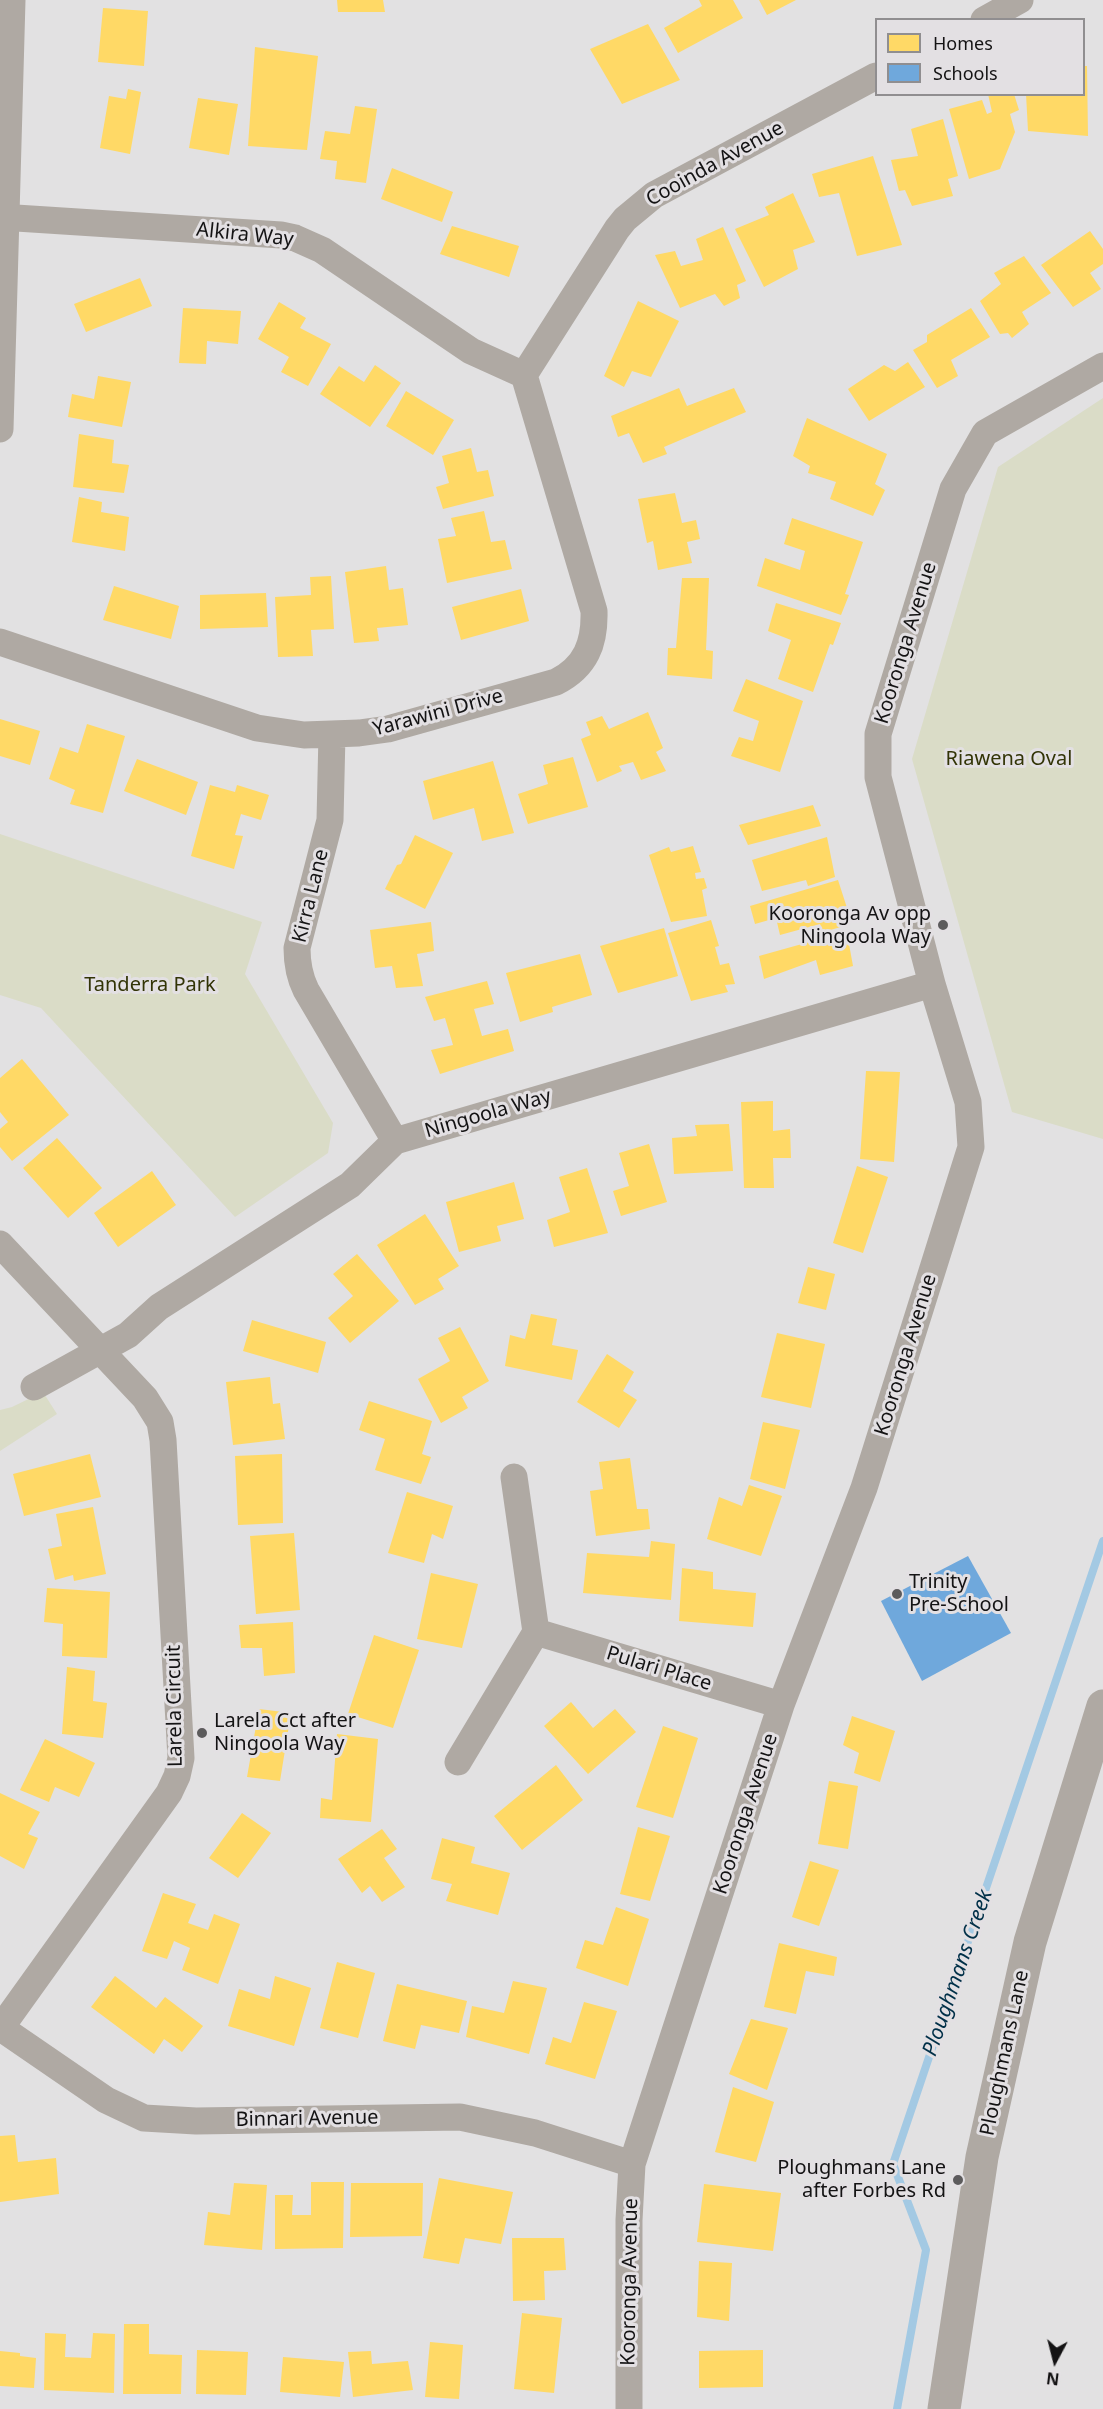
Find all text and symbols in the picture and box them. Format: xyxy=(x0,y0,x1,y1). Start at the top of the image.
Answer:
legend xyxy=(875,18,1085,96)
text: Homes xyxy=(933,31,993,55)
text: Schools xyxy=(933,61,998,85)
street label: Cooinda Avenue xyxy=(642,116,788,212)
street label: Alkira Way xyxy=(195,218,295,252)
street label: Kooronga Avenue xyxy=(870,559,942,727)
street label: Yarawini Drive xyxy=(370,684,506,742)
park label: Riawena Oval xyxy=(946,747,1072,771)
street label: Kirra Lane xyxy=(288,847,334,945)
place label: Kooronga Av opp Ningoola Way xyxy=(769,902,931,949)
marker: Kooronga Av opp Ningoola Way xyxy=(936,918,950,932)
park label: Tanderra Park xyxy=(84,973,216,997)
street label: Ningoola Way xyxy=(422,1084,554,1144)
street label: Kooronga Avenue xyxy=(870,1271,942,1439)
place label: Trinity Pre-School xyxy=(909,1570,1009,1617)
marker: Trinity Pre-School xyxy=(890,1587,904,1601)
street label: Pulari Place xyxy=(603,1642,715,1696)
street label: Larela Circuit xyxy=(162,1645,188,1767)
place label: Larela Cct after Ningoola Way xyxy=(214,1709,356,1756)
marker: Larela Cct after Ningoola Way xyxy=(195,1726,209,1740)
street label: Kooronga Avenue xyxy=(709,1730,783,1898)
water label: Ploughmans Creek xyxy=(918,1887,998,2059)
street label: Ploughmans Lane xyxy=(976,1968,1034,2138)
street label: Binnari Avenue xyxy=(235,2106,379,2132)
place label: Ploughmans Lane after Forbes Rd xyxy=(777,2156,946,2203)
marker: Ploughmans Lane after Forbes Rd xyxy=(951,2173,965,2187)
street label: Kooronga Avenue xyxy=(617,2198,643,2366)
north arrow xyxy=(1025,2331,1085,2391)
text: N xyxy=(1045,2367,1061,2391)

